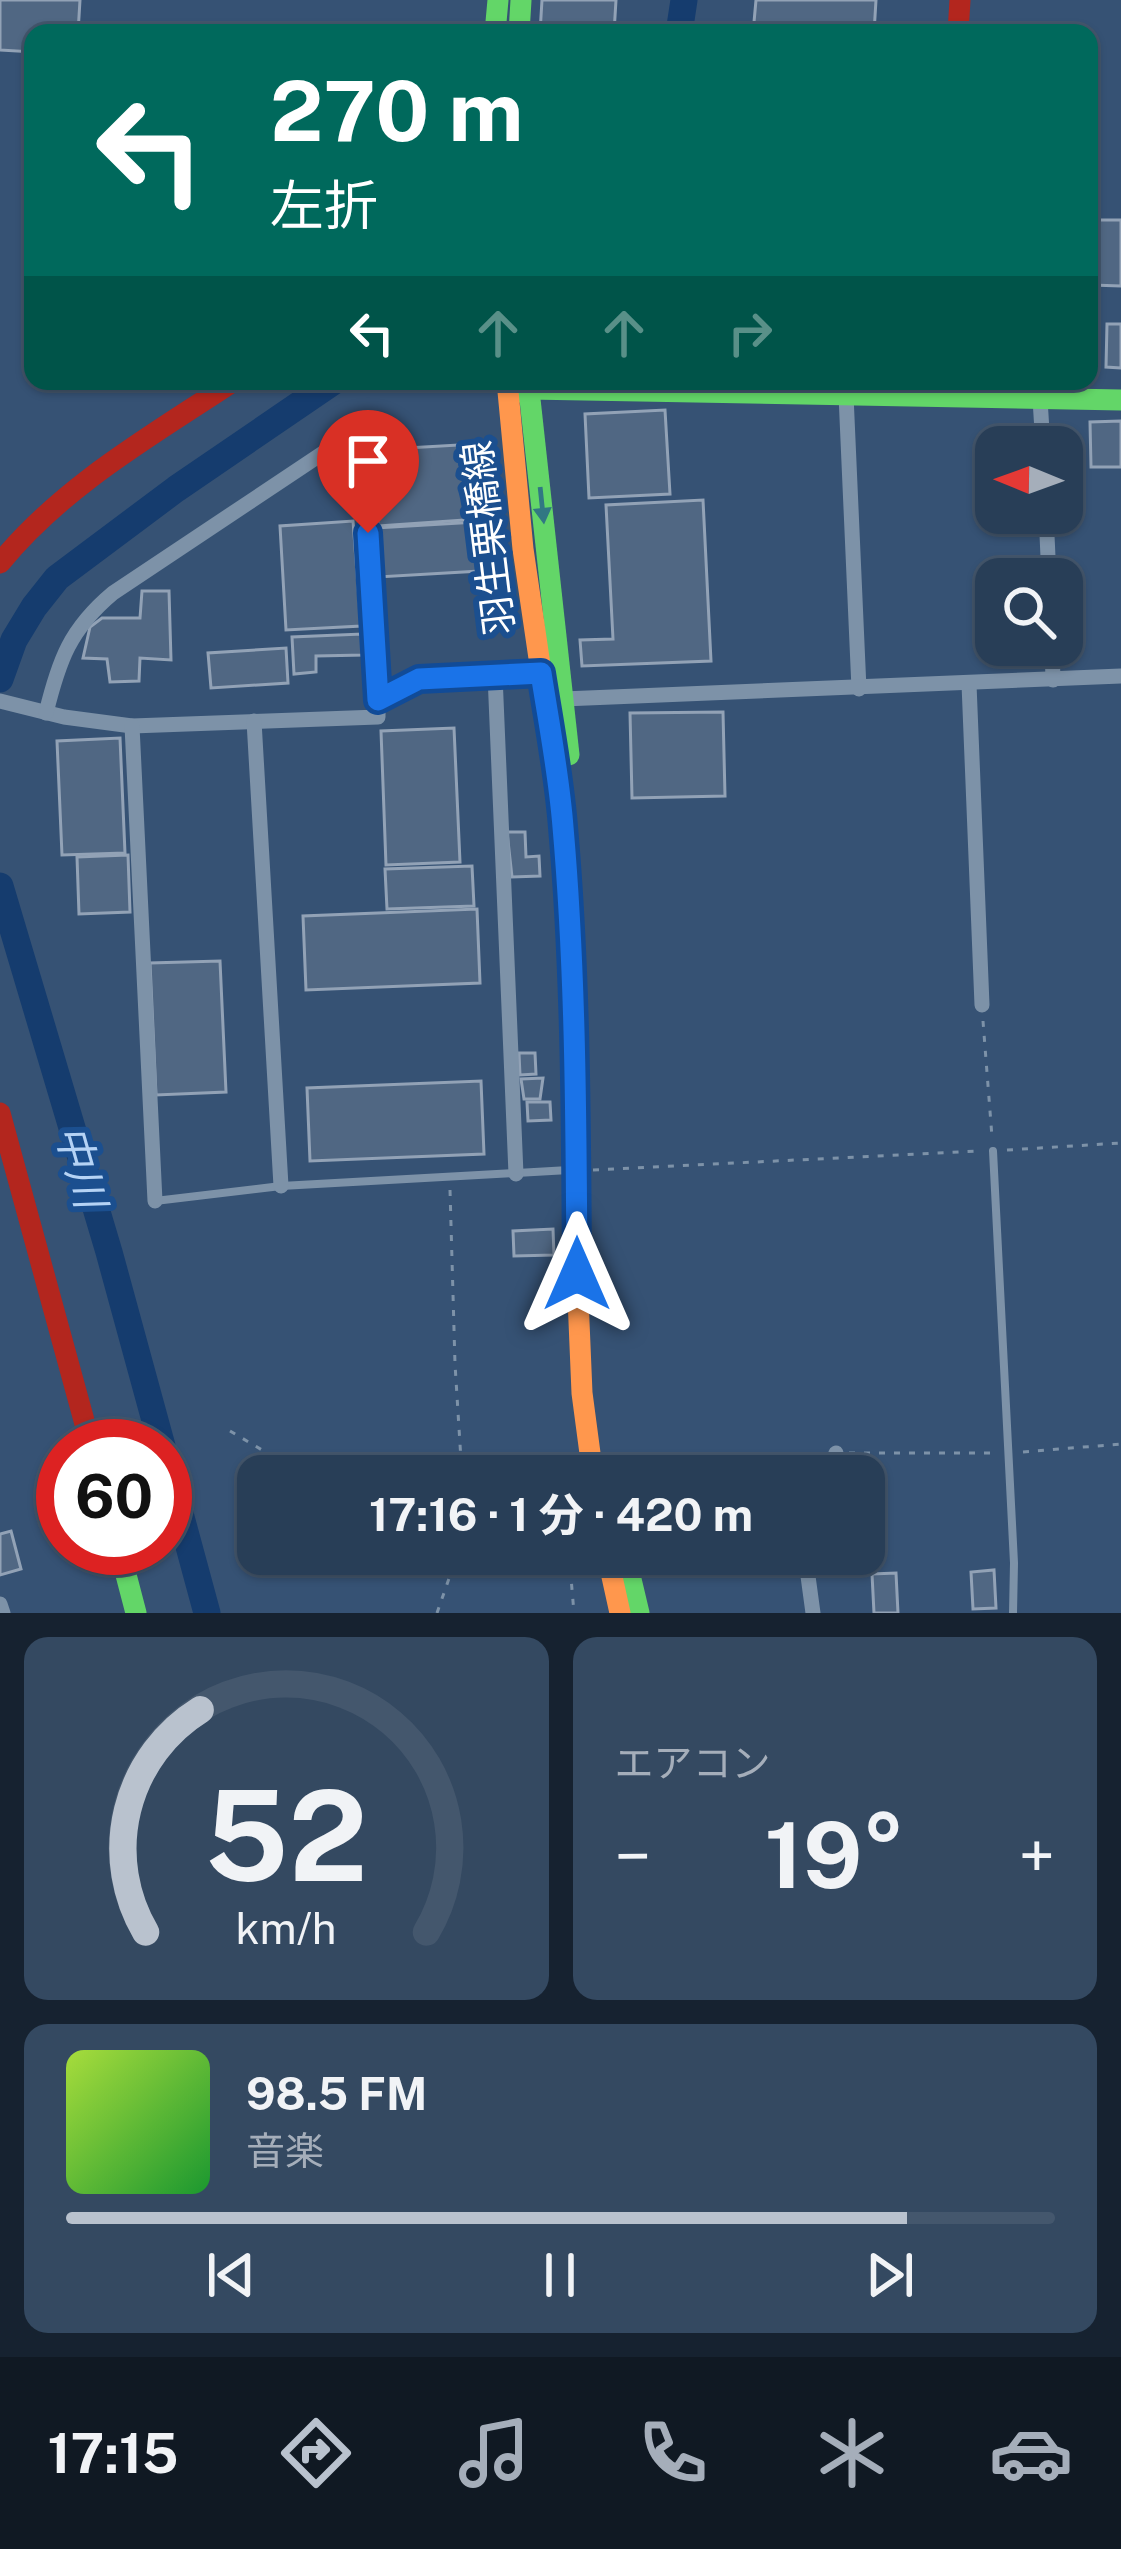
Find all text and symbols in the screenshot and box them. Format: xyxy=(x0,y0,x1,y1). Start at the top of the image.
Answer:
text: 270 m xyxy=(270,61,523,160)
icon: left xyxy=(72,72,228,228)
text: 左折 xyxy=(270,174,378,237)
icon: left xyxy=(339,300,405,366)
icon: ahead xyxy=(465,300,531,366)
icon: ahead xyxy=(591,300,657,366)
icon: right xyxy=(717,300,783,366)
pin xyxy=(317,410,419,533)
north arrow xyxy=(975,426,1083,534)
map controls xyxy=(975,426,1083,666)
icon: arrive xyxy=(335,428,401,494)
street label: 羽生栗橋線 xyxy=(453,438,523,638)
one-way arrow xyxy=(532,487,551,525)
button: search xyxy=(975,558,1083,666)
water label: 中川 xyxy=(46,1119,118,1217)
position arrow xyxy=(514,1211,640,1337)
speed limit sign: 60 xyxy=(36,1419,192,1575)
text: 17:16 · 1 分 · 420 m xyxy=(369,1488,753,1541)
text: エアコン xyxy=(615,1740,771,1786)
text: 52 xyxy=(205,1762,368,1909)
text: 19° xyxy=(765,1802,905,1908)
text: − xyxy=(615,1817,651,1895)
text: + xyxy=(1018,1817,1055,1895)
text: km/h xyxy=(236,1902,337,1953)
text: 98.5 FM xyxy=(246,2067,427,2120)
text: 音楽 xyxy=(246,2128,324,2174)
icon: previous xyxy=(198,2242,264,2308)
icon: pause xyxy=(527,2242,593,2308)
icon: next xyxy=(857,2242,923,2308)
icon: directions xyxy=(274,2411,358,2495)
icon: music xyxy=(452,2411,536,2495)
icon: phone xyxy=(631,2411,715,2495)
icon: climate xyxy=(810,2411,894,2495)
icon: car xyxy=(989,2411,1073,2495)
text: 17:15 xyxy=(47,2422,179,2485)

